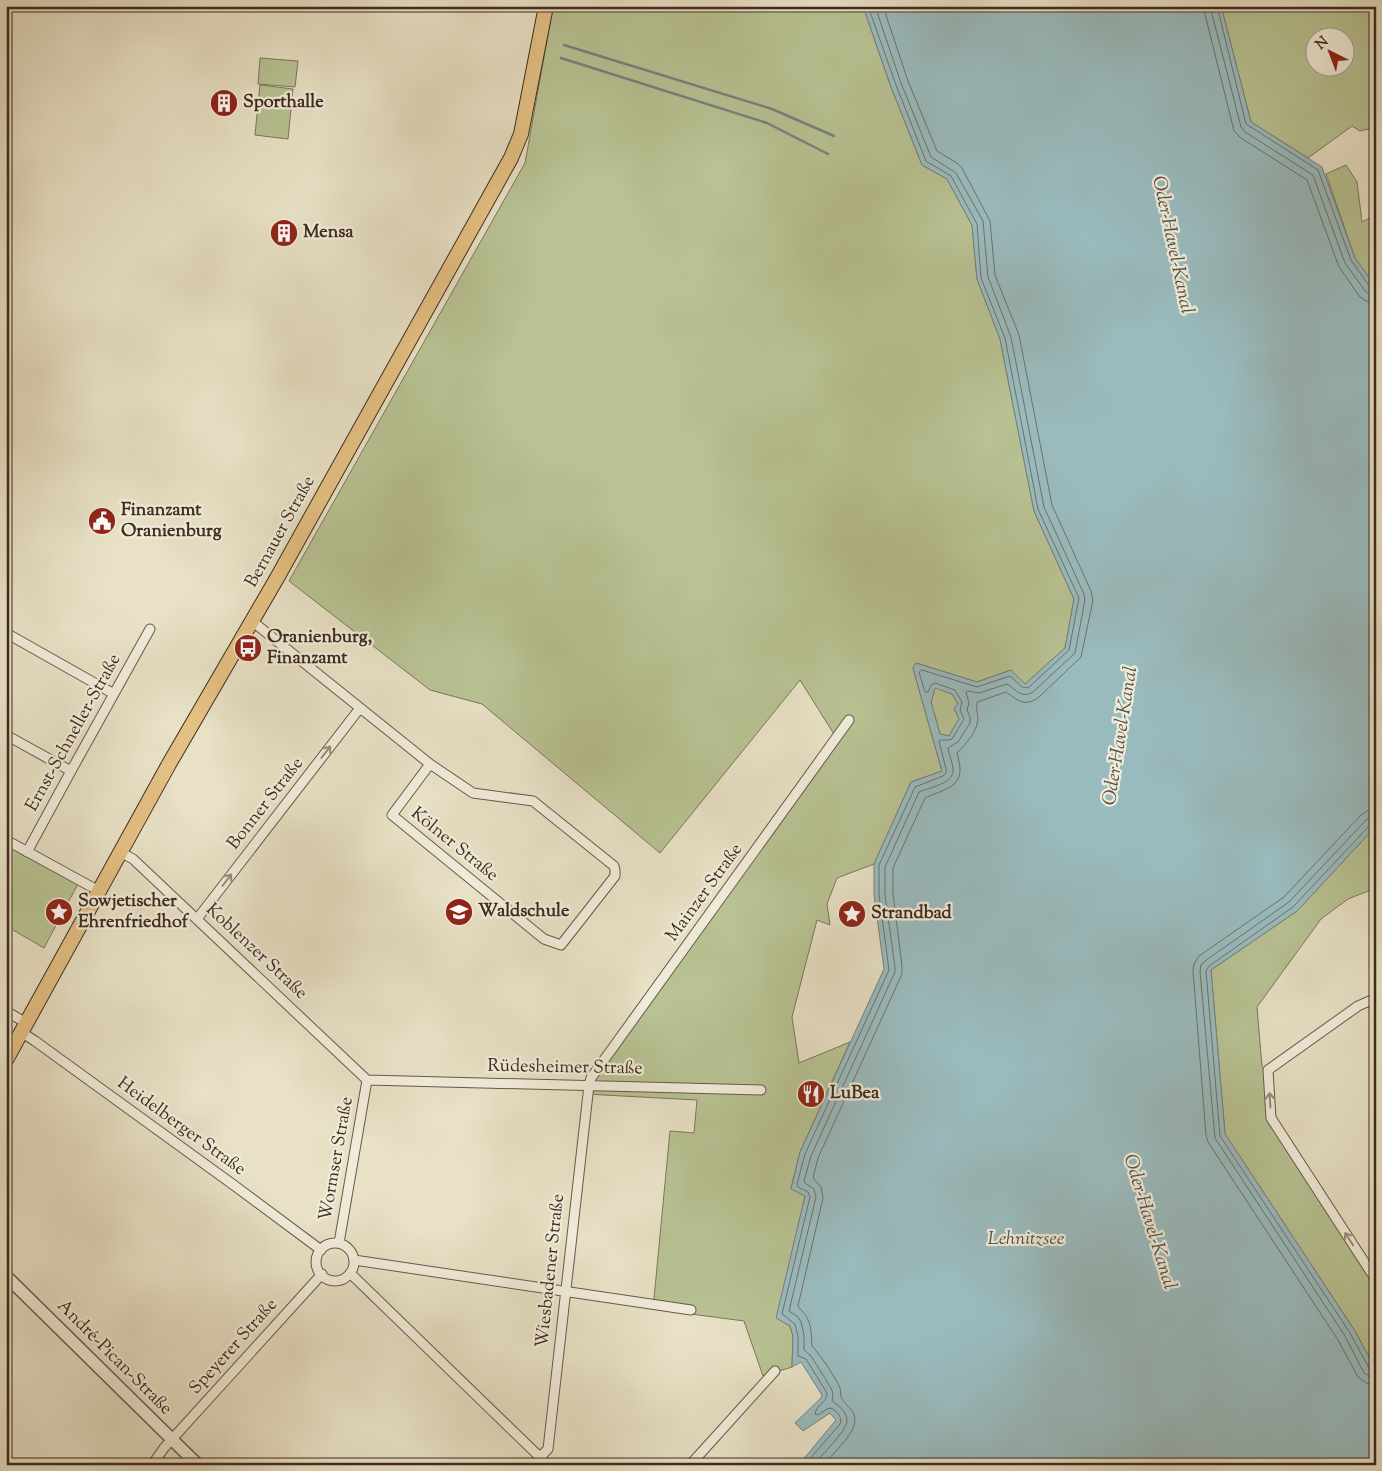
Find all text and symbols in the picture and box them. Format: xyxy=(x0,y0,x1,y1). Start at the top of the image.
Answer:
north arrow xyxy=(1304,28,1354,78)
text: N xyxy=(1312,33,1333,55)
building icon: Sporthalle xyxy=(209,88,239,118)
place label: Sporthalle xyxy=(243,90,324,116)
water label: Oder-Havel-Kanal xyxy=(1144,174,1200,316)
building icon: Mensa xyxy=(269,218,299,248)
place label: Mensa xyxy=(303,220,354,246)
street label: Bernauer Straße xyxy=(239,471,323,593)
place label: Finanzamt Oranienburg xyxy=(121,498,222,545)
public building icon: Finanzamt Oranienburg xyxy=(87,506,117,536)
place label: Oranienburg, Finanzamt xyxy=(267,625,372,672)
bus stop icon: Oranienburg, Finanzamt xyxy=(233,633,263,663)
street label: Ernst-Schneller-Straße xyxy=(20,649,128,817)
water label: Oder-Havel-Kanal xyxy=(1097,665,1145,807)
one-way arrow xyxy=(321,746,332,759)
street label: Bonner Straße xyxy=(222,752,310,856)
street label: Kölner Straße xyxy=(405,801,503,889)
street label: Mainzer Straße xyxy=(660,838,750,948)
one-way arrow xyxy=(221,874,232,887)
place label: Sowjetischer Ehrenfriedhof xyxy=(78,889,190,936)
place icon: Sowjetischer Ehrenfriedhof xyxy=(44,897,74,927)
school or university icon: Waldschule xyxy=(444,897,474,927)
street label: Koblenzer Straße xyxy=(199,898,313,1006)
place label: Waldschule xyxy=(478,899,570,925)
place icon: Strandbad xyxy=(837,899,867,929)
place label: Strandbad xyxy=(871,901,953,927)
street label: Rüdesheimer Straße xyxy=(487,1054,643,1082)
street label: Heidelberger Straße xyxy=(111,1071,251,1183)
restaurant icon: LuBea xyxy=(796,1079,826,1109)
place label: LuBea xyxy=(830,1081,880,1107)
one-way arrow xyxy=(1265,1092,1274,1108)
street label: Wormser Straße xyxy=(313,1095,361,1223)
water label: Oder-Havel-Kanal xyxy=(1116,1151,1182,1293)
street label: Wiesbadener Straße xyxy=(530,1193,572,1349)
water label: Lehnitzsee xyxy=(988,1226,1065,1253)
one-way arrow xyxy=(1344,1232,1354,1246)
street label: Speyerer Straße xyxy=(184,1293,284,1401)
street label: André-Pican-Straße xyxy=(50,1294,178,1422)

